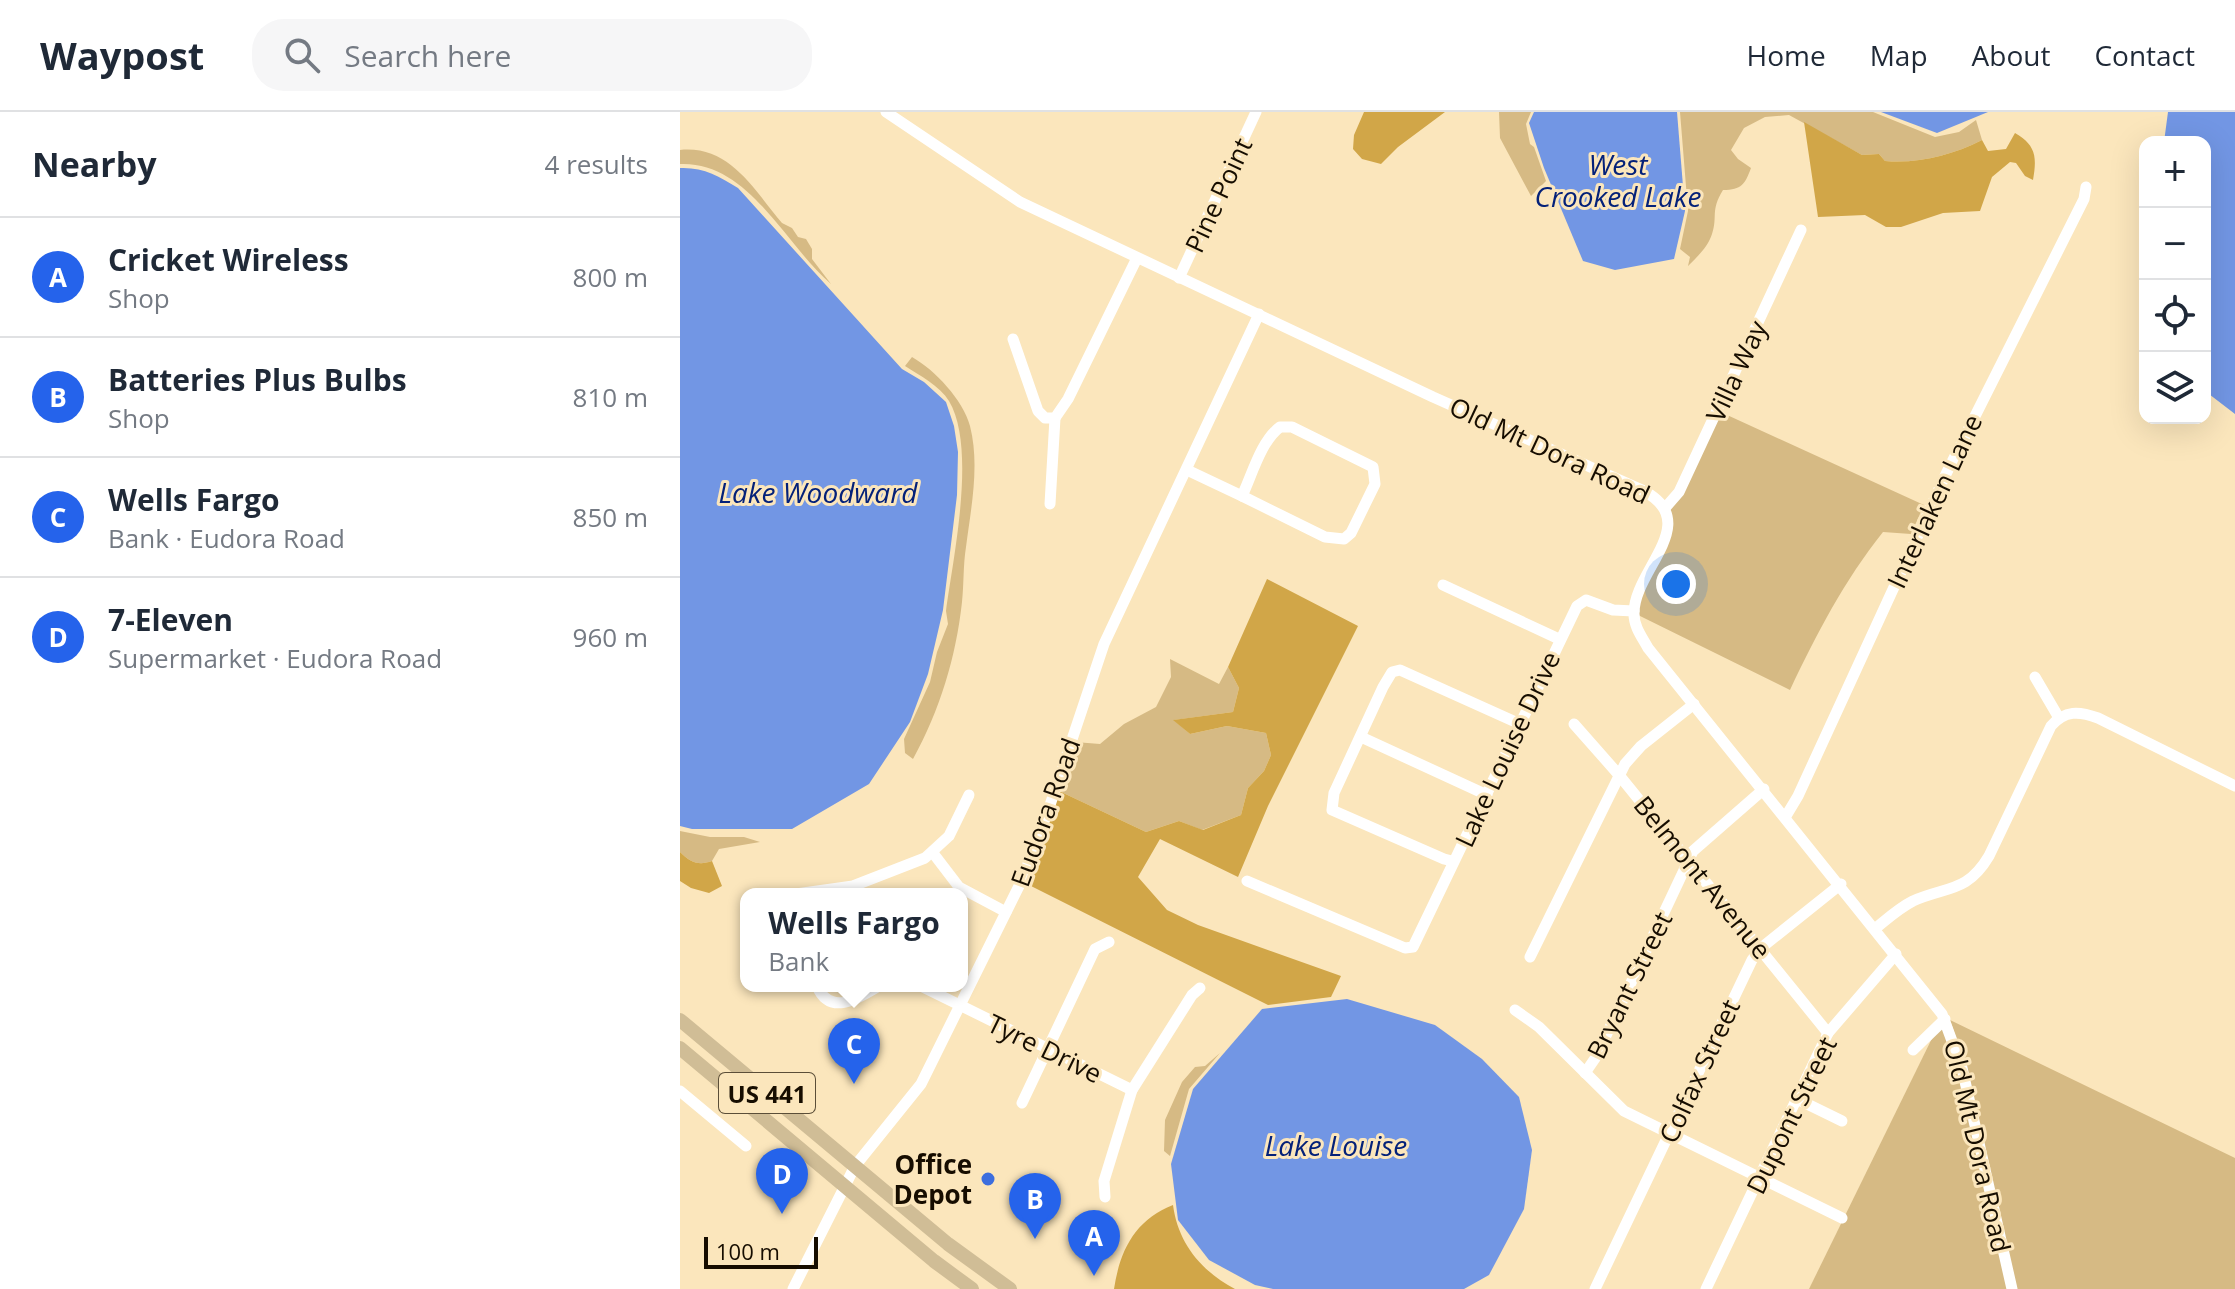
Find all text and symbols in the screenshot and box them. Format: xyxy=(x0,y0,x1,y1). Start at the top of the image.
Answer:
search box xyxy=(252,19,812,91)
text: Waypost xyxy=(40,29,204,81)
icon: search xyxy=(280,33,324,77)
text: Search here xyxy=(344,35,511,76)
text: Home xyxy=(1747,36,1826,74)
text: Map xyxy=(1870,36,1928,74)
text: About xyxy=(1972,36,2050,74)
text: Contact xyxy=(2094,36,2195,74)
street label: Pine Point xyxy=(1176,132,1260,258)
map controls xyxy=(2139,136,2211,424)
button: + xyxy=(2139,136,2211,208)
text: Nearby xyxy=(32,141,157,187)
water label: West Crooked Lake xyxy=(1534,145,1702,215)
text: 4 results xyxy=(545,146,648,182)
button: − xyxy=(2139,208,2211,280)
text: Cricket Wireless xyxy=(108,239,349,280)
text: A xyxy=(49,259,67,295)
text: 800 m xyxy=(573,259,648,295)
text: Shop xyxy=(108,280,170,316)
button: locate xyxy=(2139,280,2211,352)
street label: Villa Way xyxy=(1697,314,1776,427)
button: layers xyxy=(2139,352,2211,424)
text: Batteries Plus Bulbs xyxy=(108,359,407,400)
text: B xyxy=(49,379,67,415)
text: 810 m xyxy=(573,379,648,415)
street label: Old Mt Dora Road xyxy=(1444,388,1656,512)
text: Shop xyxy=(108,400,170,436)
street label: Interlaken Lane xyxy=(1878,408,1990,594)
water label: Lake Woodward xyxy=(719,473,918,511)
text: Wells Fargo xyxy=(108,479,279,520)
text: C xyxy=(50,499,66,535)
text: 850 m xyxy=(573,499,648,535)
text: Bank · Eudora Road xyxy=(108,520,345,556)
your location xyxy=(1656,564,1696,604)
text: 7-Eleven xyxy=(108,599,233,640)
text: D xyxy=(48,619,68,655)
text: 960 m xyxy=(573,619,648,655)
text: Supermarket · Eudora Road xyxy=(108,640,442,676)
street label: Lake Louise Drive xyxy=(1446,645,1568,853)
street label: Eudora Road xyxy=(1001,733,1089,891)
street label: Belmont Avenue xyxy=(1626,788,1780,966)
popup xyxy=(740,888,968,992)
text: Wells Fargo xyxy=(768,902,940,943)
street label: Bryant Street xyxy=(1578,905,1680,1065)
text: Bank xyxy=(768,943,829,979)
street label: Colfax Street xyxy=(1650,993,1748,1149)
street label: Tyre Drive xyxy=(982,1005,1108,1091)
pin: C xyxy=(828,1018,880,1084)
street label: Dupont Street xyxy=(1737,1030,1845,1200)
street label: Old Mt Dora Road xyxy=(1936,1036,2020,1256)
road number: US 441 xyxy=(719,1073,815,1113)
water label: Lake Louise xyxy=(1265,1126,1407,1164)
place label: Office Depot xyxy=(894,1146,972,1212)
pin: D xyxy=(756,1148,808,1214)
marker: Office Depot xyxy=(979,1170,997,1188)
pin: B xyxy=(1009,1173,1061,1239)
pin: A xyxy=(1068,1210,1120,1276)
scale bar xyxy=(704,1233,818,1269)
text: 100 m xyxy=(716,1236,780,1266)

